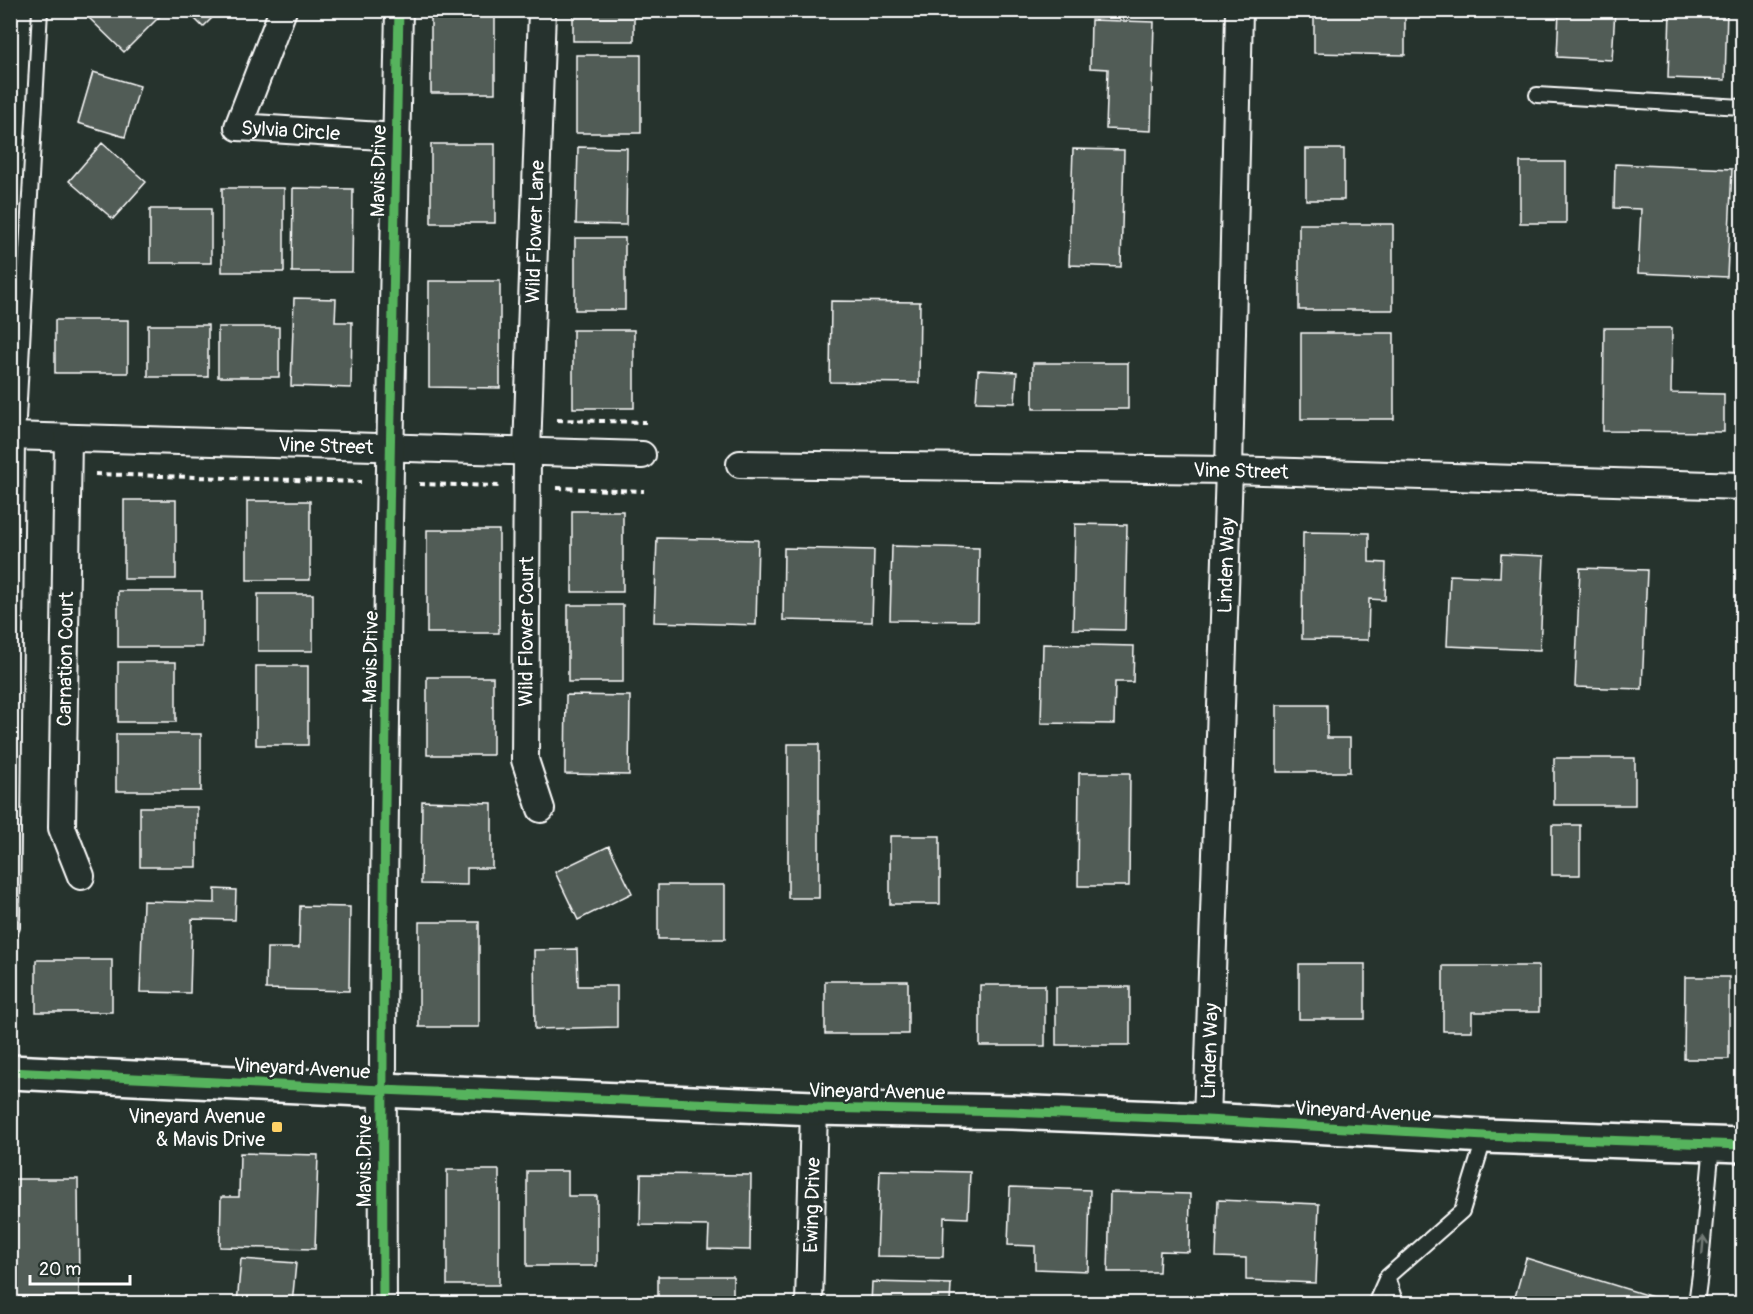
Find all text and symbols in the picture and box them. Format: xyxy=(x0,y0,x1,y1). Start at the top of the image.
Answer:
street label: Sylvia Circle xyxy=(240,115,341,146)
street label: Mavis Drive xyxy=(365,125,392,217)
street label: Wild Flower Lane xyxy=(520,160,550,304)
street label: Vine Street xyxy=(278,432,375,460)
street label: Vine Street xyxy=(1193,458,1290,485)
street label: Linden Way xyxy=(1212,516,1240,614)
street label: Wild Flower Court xyxy=(513,555,539,707)
street label: Carnation Court xyxy=(52,590,79,727)
street label: Mavis Drive xyxy=(357,611,384,703)
street label: Linden Way xyxy=(1196,1002,1224,1099)
street label: Vineyard Avenue xyxy=(233,1052,371,1085)
street label: Vineyard Avenue xyxy=(808,1078,946,1105)
street label: Vineyard Avenue xyxy=(1294,1095,1432,1128)
place label: Vineyard Avenue & Mavis Drive xyxy=(128,1104,265,1152)
street label: Mavis Drive xyxy=(352,1115,377,1207)
marker: Vineyard Avenue & Mavis Drive xyxy=(270,1120,284,1134)
street label: Ewing Drive xyxy=(798,1157,826,1253)
one-way arrow xyxy=(1698,1236,1709,1256)
scale bar xyxy=(30,1248,130,1286)
text: 20 m xyxy=(39,1258,81,1281)

